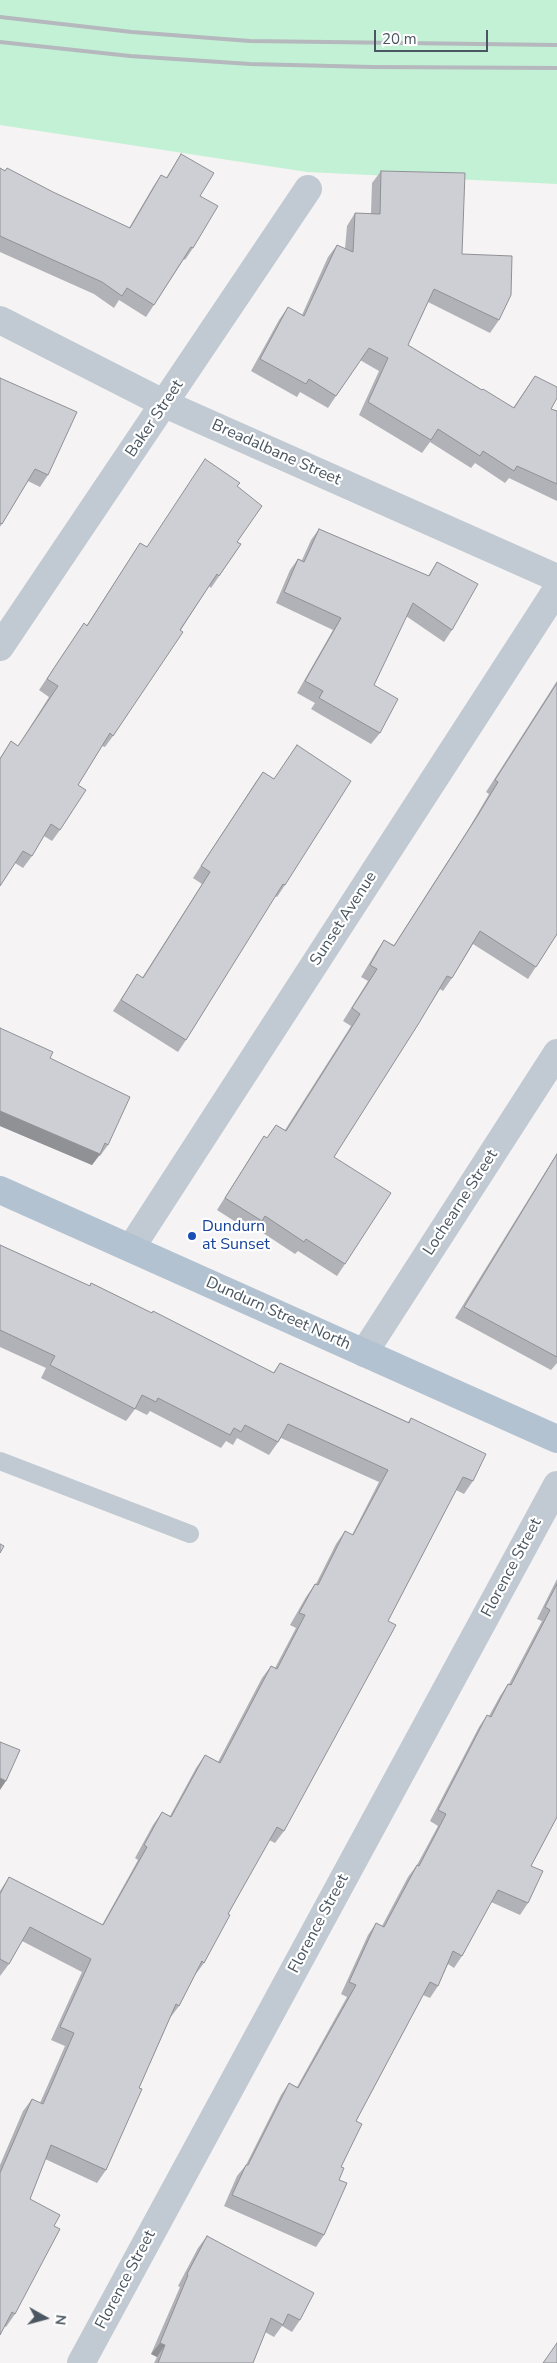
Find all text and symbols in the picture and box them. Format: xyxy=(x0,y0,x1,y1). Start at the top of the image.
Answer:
scale bar xyxy=(377,20,491,52)
text: 20 m xyxy=(382,29,417,49)
street label: Baker Street xyxy=(122,377,188,461)
street label: Breadalbane Street xyxy=(209,416,343,490)
street label: Sunset Avenue xyxy=(306,868,382,970)
street label: Lochearne Street xyxy=(420,1147,502,1259)
place label: Dundurn at Sunset xyxy=(202,1217,270,1255)
marker: Dundurn at Sunset xyxy=(186,1230,198,1242)
street label: Dundurn Street North xyxy=(203,1273,353,1355)
street label: Florence Street xyxy=(478,1515,546,1621)
street label: Florence Street xyxy=(285,1871,353,1977)
street label: Florence Street xyxy=(92,2227,160,2333)
north arrow xyxy=(20,2293,70,2343)
text: N xyxy=(50,2314,70,2326)

